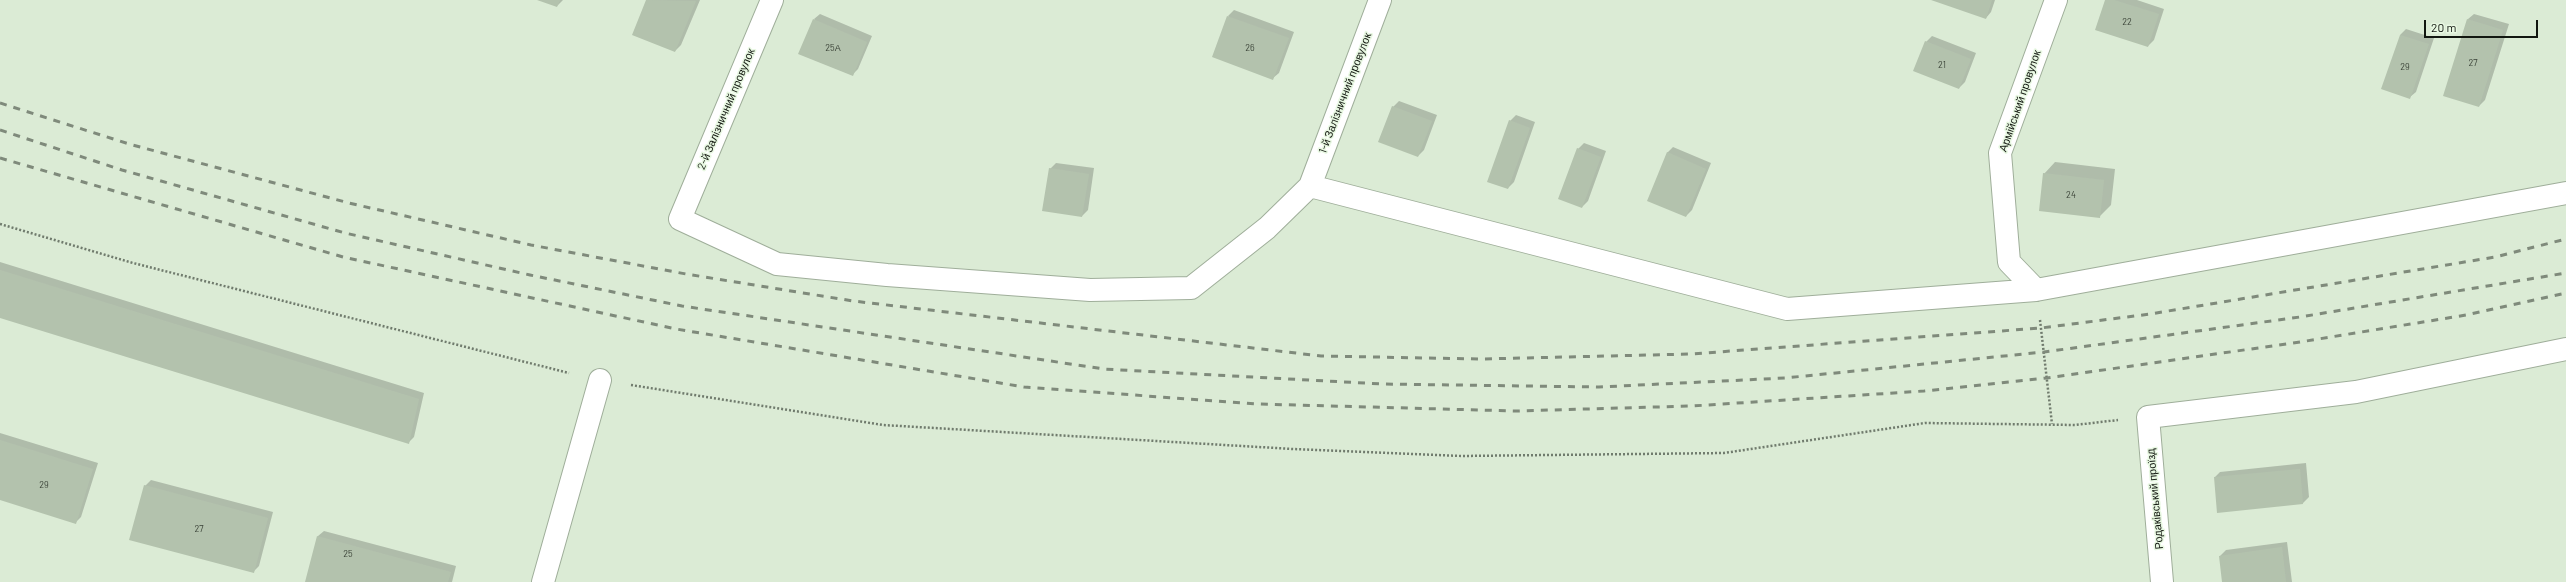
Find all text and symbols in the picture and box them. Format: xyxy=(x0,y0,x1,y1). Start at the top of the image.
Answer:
scale bar xyxy=(2426,12,2540,38)
house number: 22 xyxy=(2122,17,2132,27)
text: 20 m xyxy=(2431,20,2457,34)
street label: 1-й Залізничний провулок xyxy=(1316,31,1374,155)
house number: 25А xyxy=(825,43,841,53)
house number: 26 xyxy=(1245,43,1255,53)
street label: 2-й Залізничний провулок xyxy=(694,46,758,172)
street label: Армійський провулок xyxy=(1996,48,2044,154)
house number: 27 xyxy=(2468,58,2478,68)
house number: 21 xyxy=(1938,60,1946,70)
house number: 29 xyxy=(2400,62,2410,72)
house number: 24 xyxy=(2066,190,2076,200)
street label: Родаківський проїзд xyxy=(2144,448,2166,550)
house number: 29 xyxy=(39,480,49,490)
house number: 27 xyxy=(194,524,204,534)
house number: 25 xyxy=(343,549,353,559)

